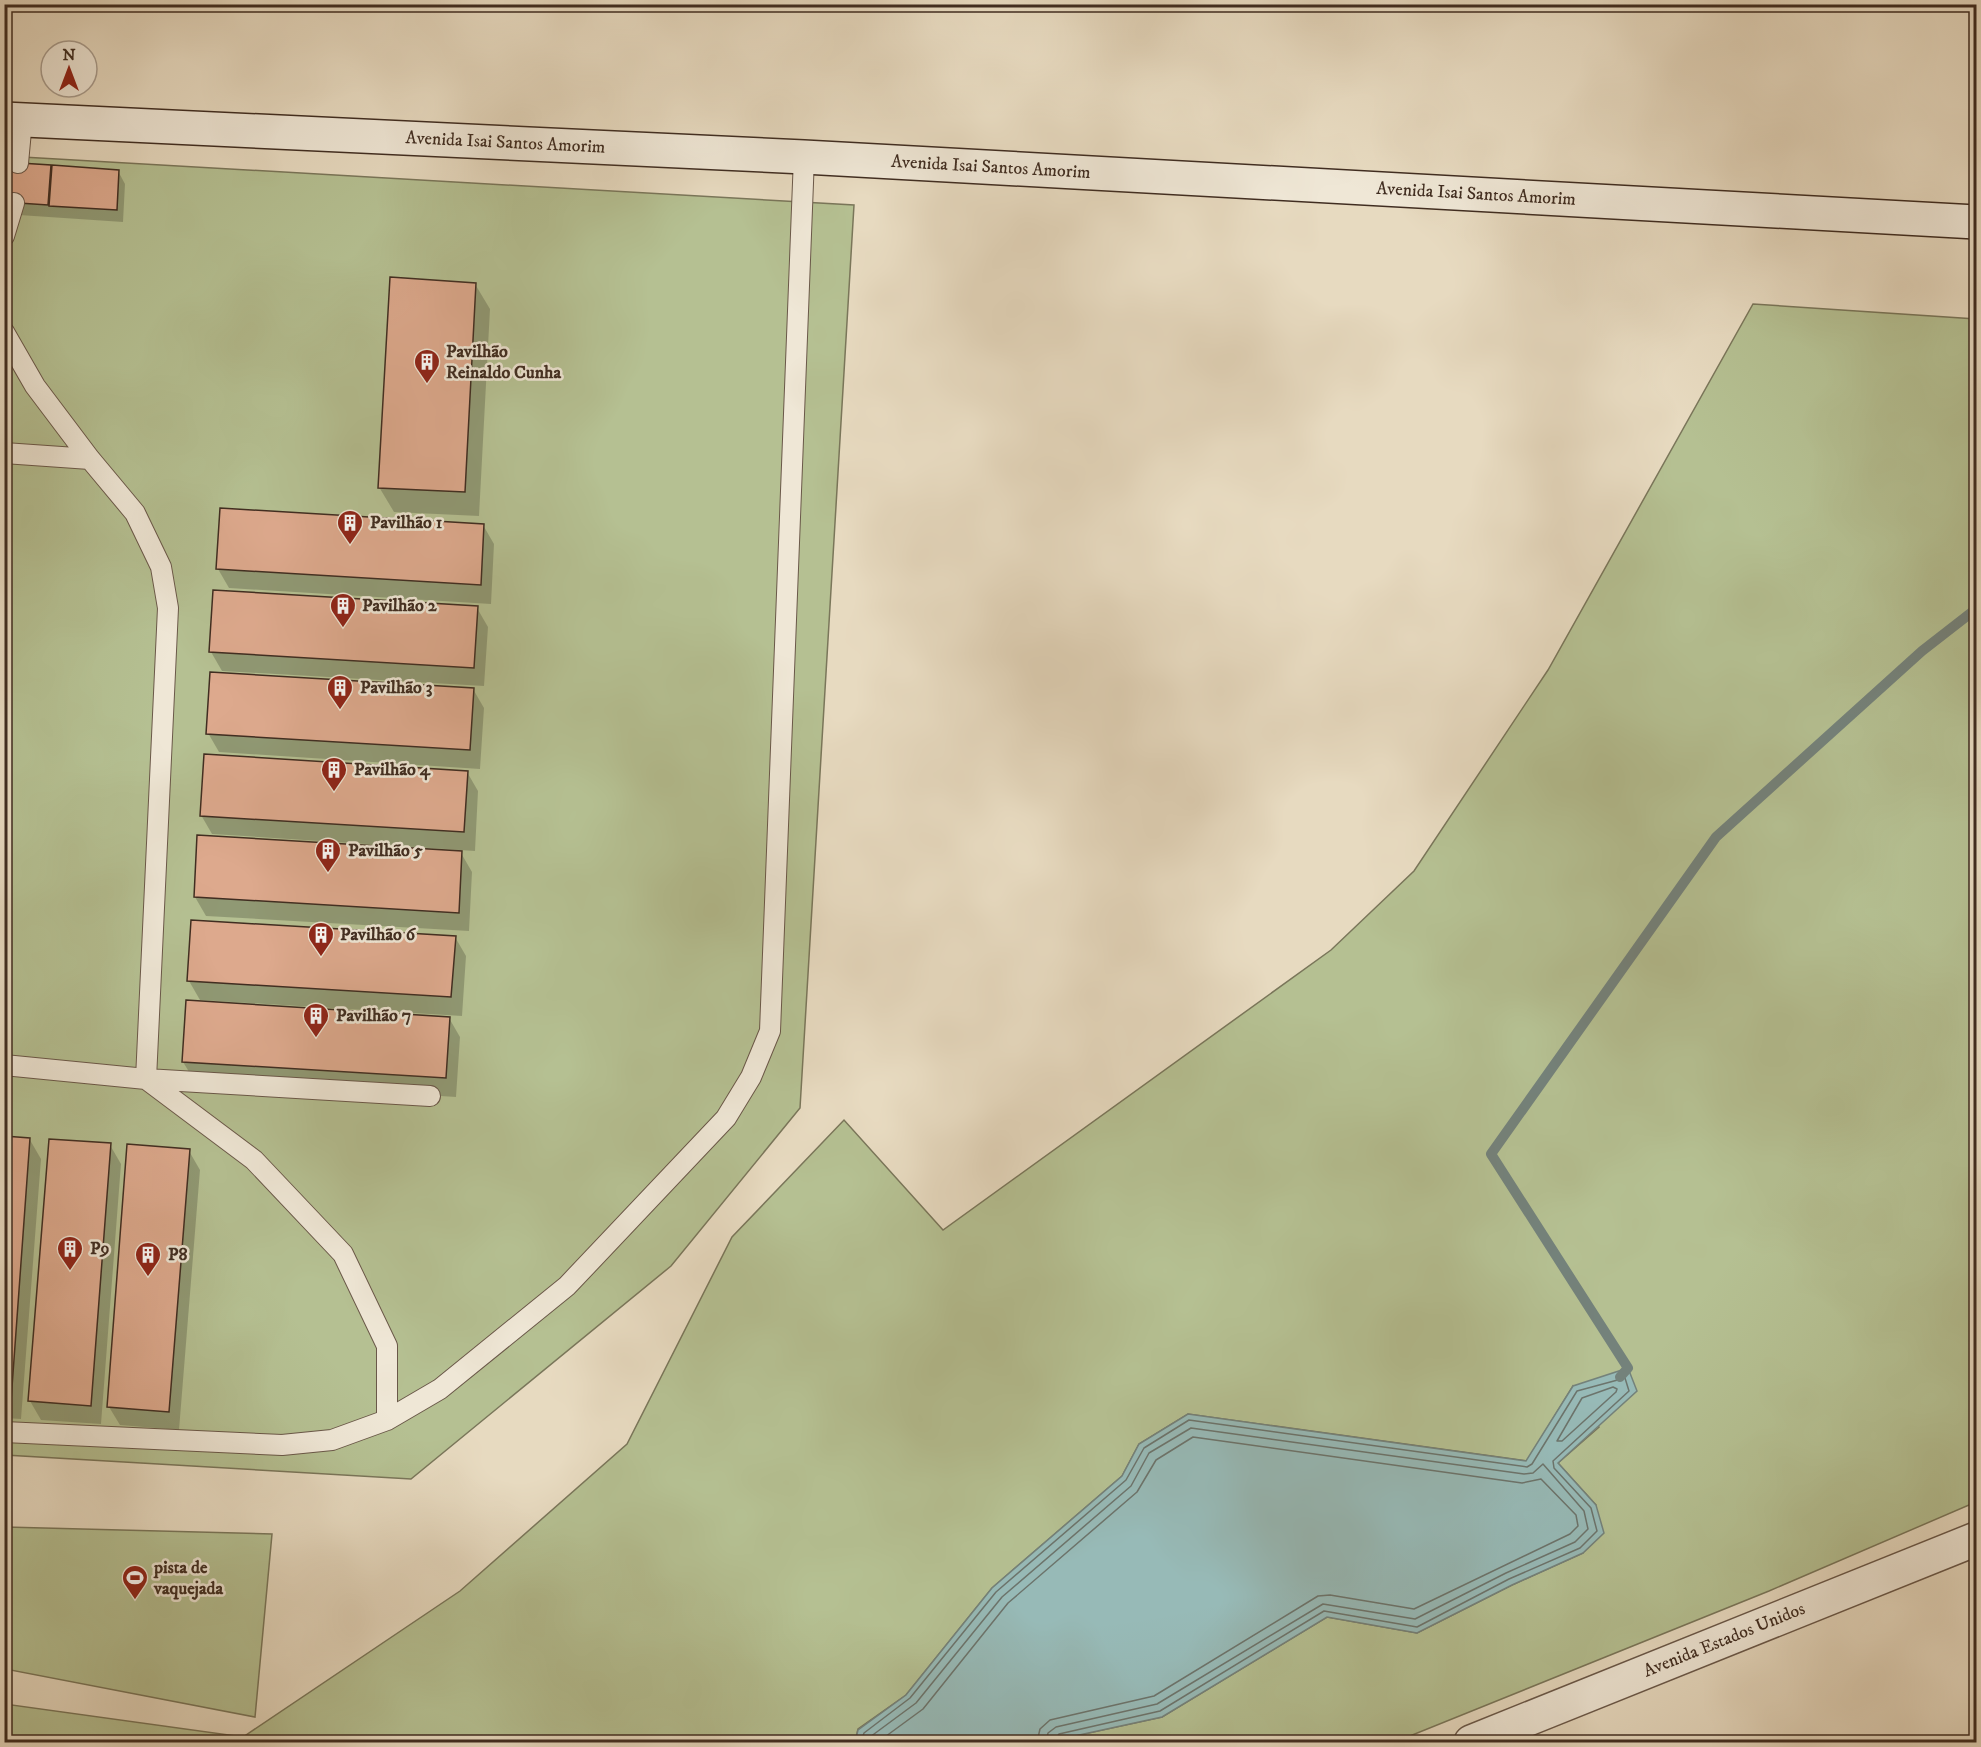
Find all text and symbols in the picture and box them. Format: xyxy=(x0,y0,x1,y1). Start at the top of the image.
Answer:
north arrow xyxy=(39,39,99,99)
text: N xyxy=(62,45,76,65)
street label: Avenida Isai Santos Amorim xyxy=(405,127,606,159)
street label: Avenida Isai Santos Amorim xyxy=(890,151,1091,184)
street label: Avenida Isai Santos Amorim xyxy=(1376,178,1576,211)
place label: Pavilhão Reinaldo Cunha xyxy=(446,341,562,384)
building icon: Pavilhão Reinaldo Cunha xyxy=(412,347,442,385)
building icon: Pavilhão 1 xyxy=(335,508,365,546)
place label: Pavilhão 1 xyxy=(370,512,443,534)
building icon: Pavilhão 2 xyxy=(328,591,358,629)
place label: Pavilhão 2 xyxy=(362,595,438,617)
building icon: Pavilhão 3 xyxy=(325,673,355,711)
place label: Pavilhão 3 xyxy=(360,677,433,699)
building icon: Pavilhão 4 xyxy=(319,755,349,793)
place label: Pavilhão 4 xyxy=(354,759,431,781)
building icon: Pavilhão 5 xyxy=(313,836,343,874)
place label: Pavilhão 5 xyxy=(348,840,423,862)
building icon: Pavilhão 6 xyxy=(306,920,336,958)
place label: Pavilhão 6 xyxy=(340,924,417,946)
building icon: Pavilhão 7 xyxy=(301,1001,331,1039)
place label: Pavilhão 7 xyxy=(336,1005,411,1027)
building icon: P9 xyxy=(55,1234,85,1272)
place label: P9 xyxy=(90,1238,109,1260)
building icon: P8 xyxy=(133,1240,163,1278)
place label: P8 xyxy=(168,1244,187,1266)
place label: pista de vaquejada xyxy=(153,1557,224,1600)
sports icon: pista de vaquejada xyxy=(120,1563,150,1601)
street label: Avenida Estados Unidos xyxy=(1640,1598,1808,1682)

